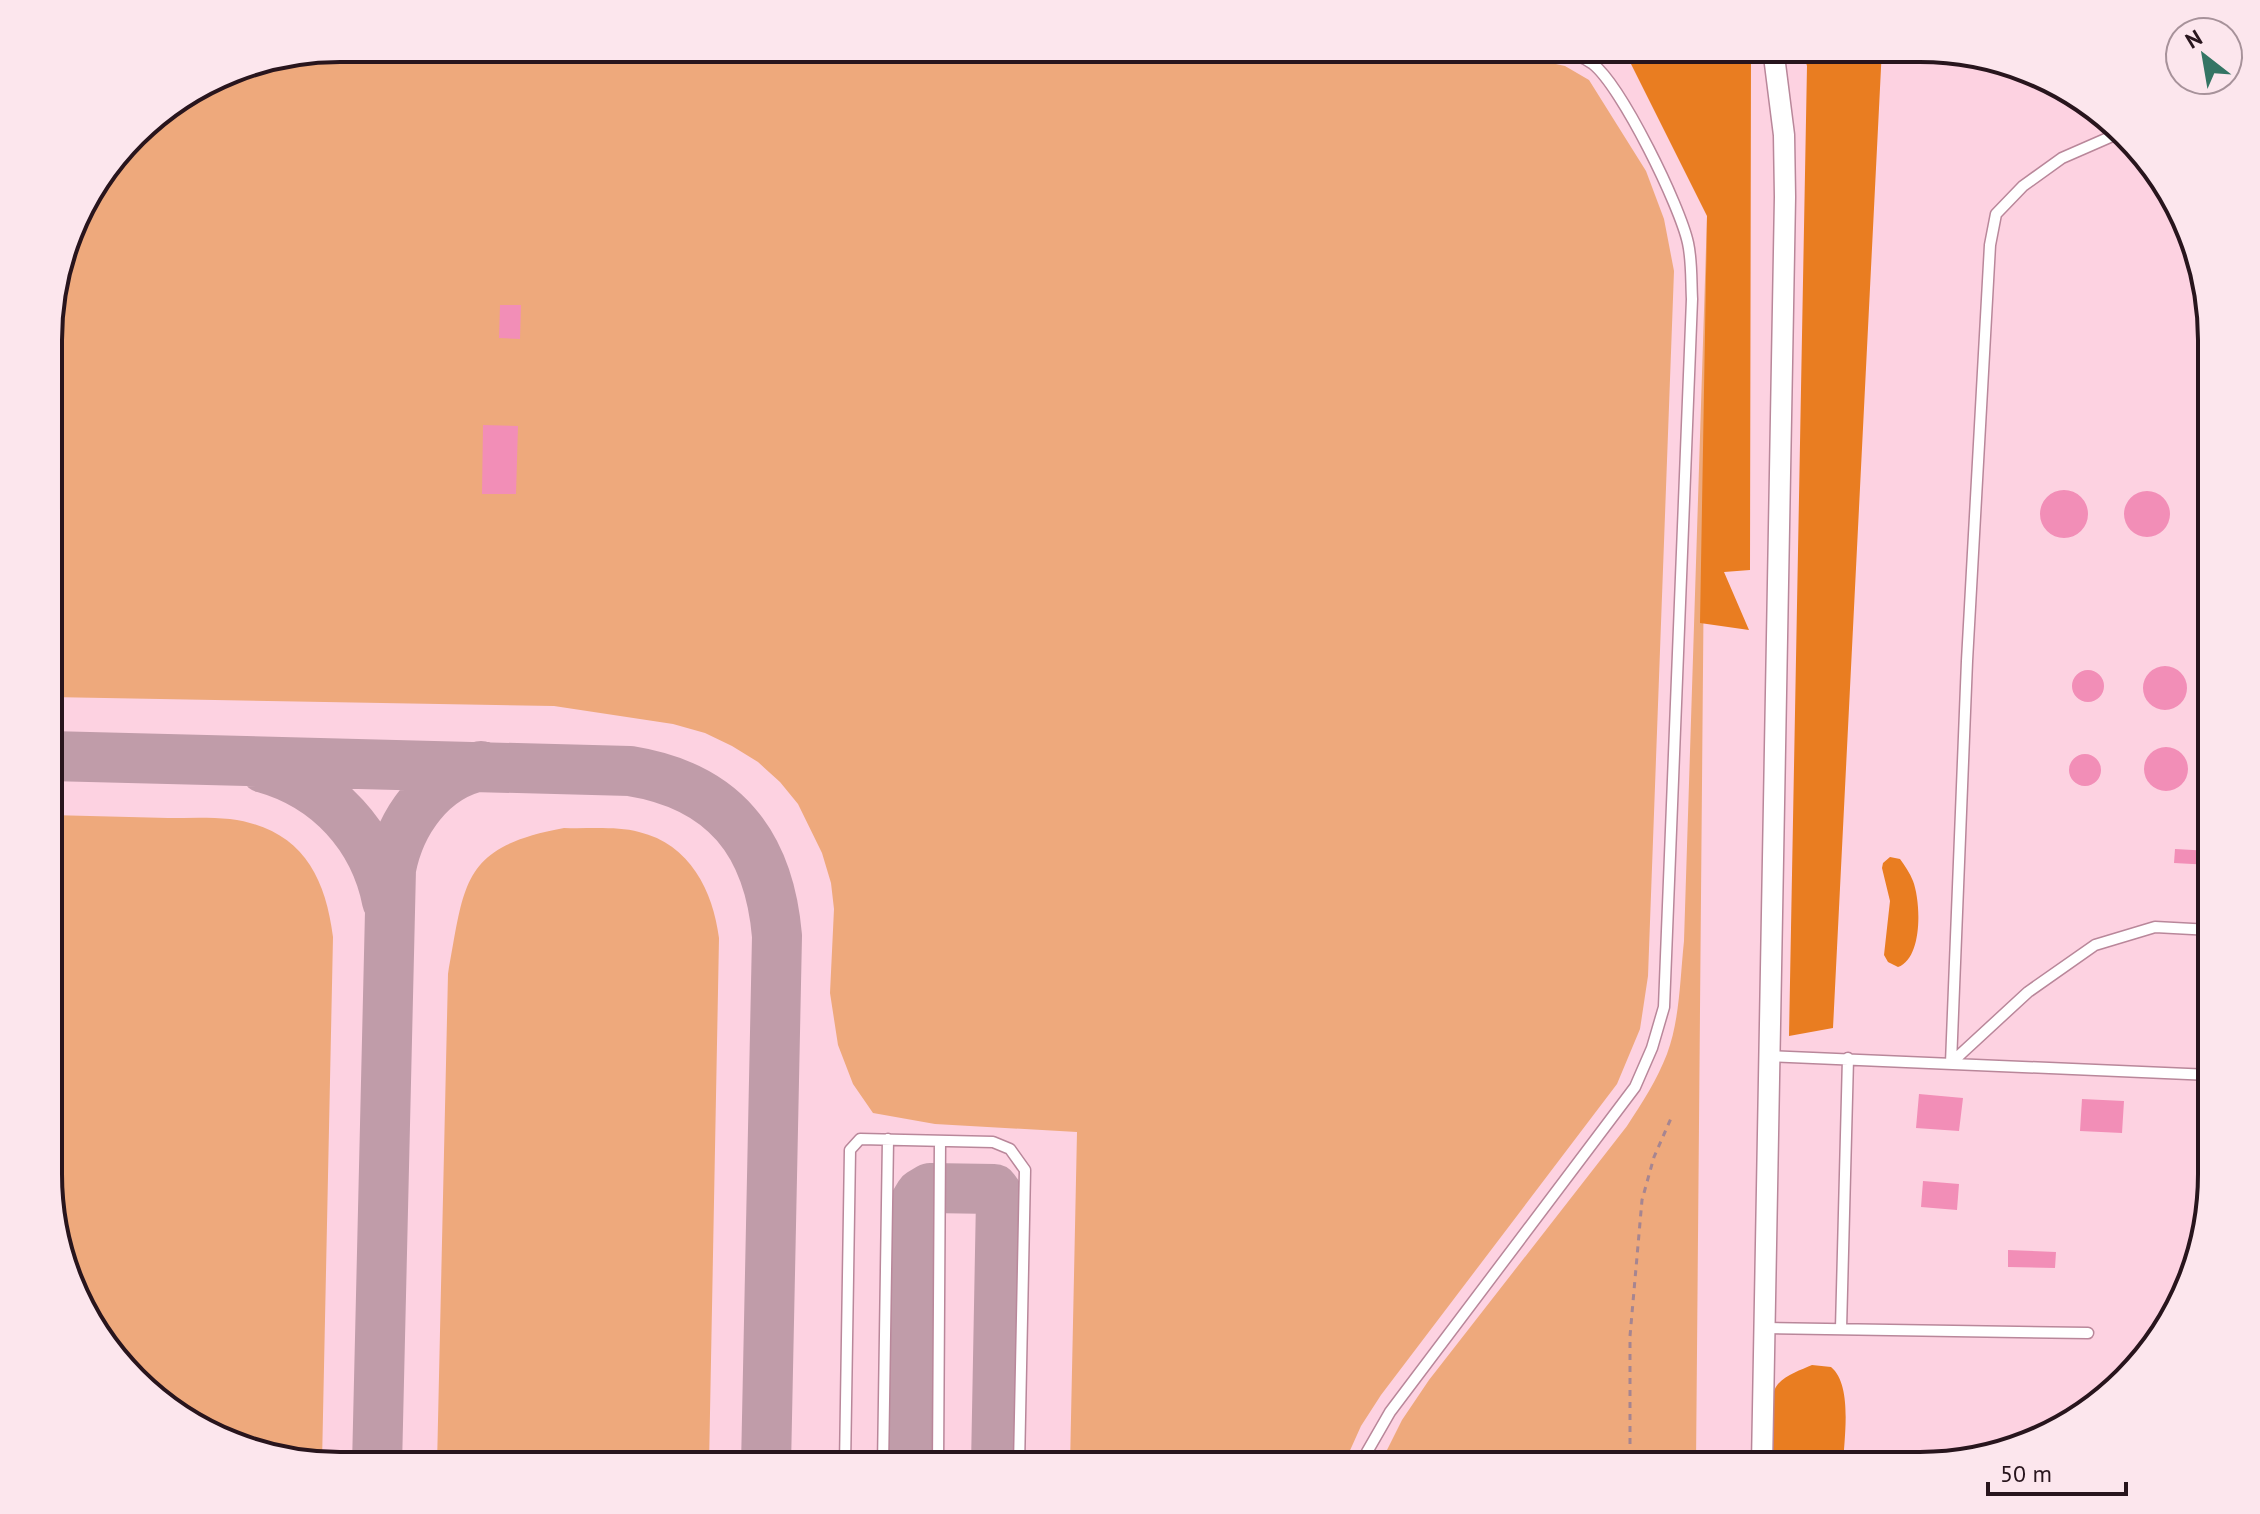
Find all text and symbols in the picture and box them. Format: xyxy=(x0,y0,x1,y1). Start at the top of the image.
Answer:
north arrow xyxy=(2164,16,2244,96)
text: N xyxy=(2180,23,2207,55)
scale bar xyxy=(1988,1446,2126,1496)
text: 50 m xyxy=(2000,1458,2052,1489)

